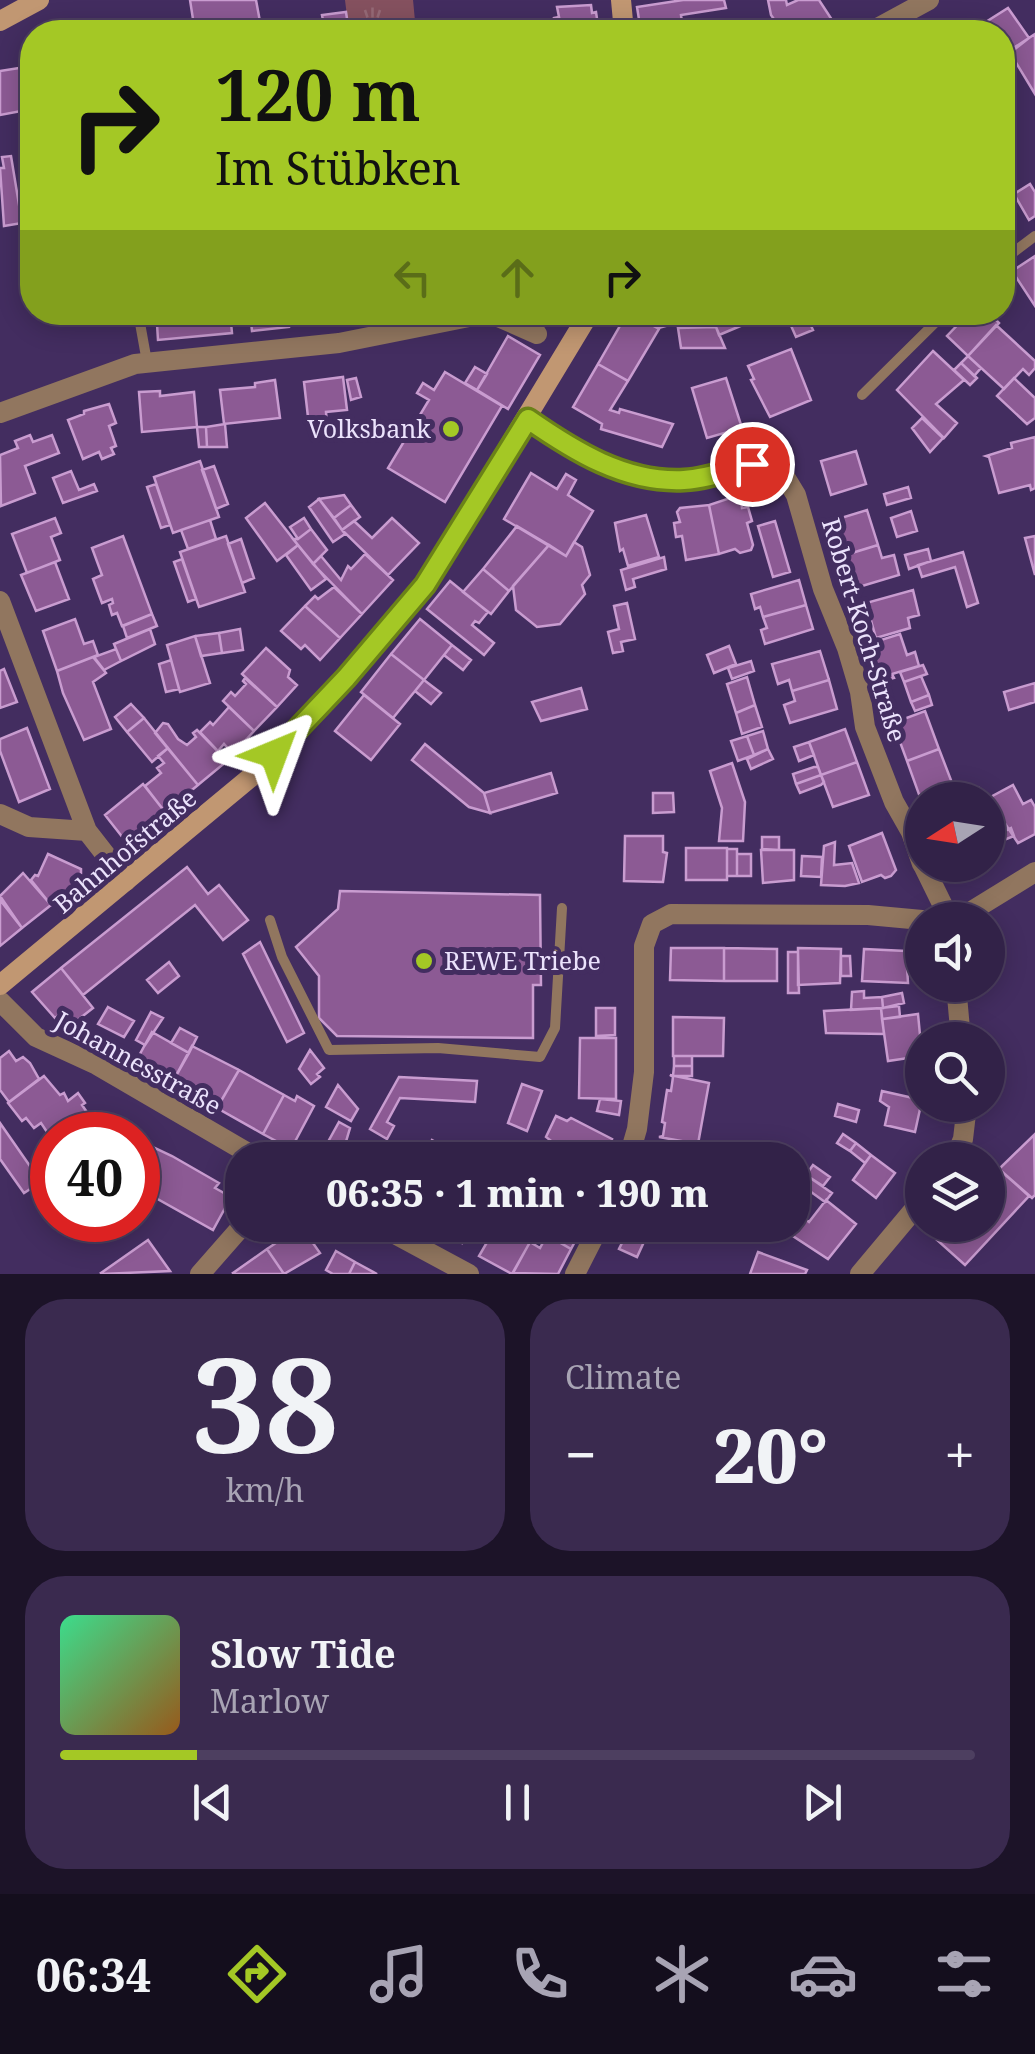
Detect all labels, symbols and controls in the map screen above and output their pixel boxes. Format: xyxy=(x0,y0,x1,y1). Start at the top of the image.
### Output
text: 120 m xyxy=(215,46,421,142)
icon: right xyxy=(50,60,180,190)
text: Im Stübken xyxy=(215,137,461,198)
icon: left xyxy=(385,250,440,305)
icon: ahead xyxy=(490,250,545,305)
icon: right xyxy=(595,250,650,305)
place label: Volksbank xyxy=(307,411,431,445)
marker: Volksbank xyxy=(440,418,462,440)
pin xyxy=(710,422,795,507)
icon: arrive xyxy=(725,437,780,492)
street label: Robert-Koch-Straße xyxy=(815,514,915,746)
position arrow xyxy=(222,702,326,806)
street label: Bahnhofstraße xyxy=(46,780,203,920)
north arrow xyxy=(905,782,1005,882)
map controls xyxy=(905,782,1005,1242)
button: sound xyxy=(905,902,1005,1002)
place label: REWE Triebe xyxy=(444,943,601,977)
marker: REWE Triebe xyxy=(413,950,435,972)
street label: Johannesstraße xyxy=(48,1002,228,1122)
button: search xyxy=(905,1022,1005,1122)
speed limit sign: 40 xyxy=(30,1112,160,1242)
button: layers xyxy=(905,1142,1005,1242)
text: 06:35 · 1 min · 190 m xyxy=(326,1166,709,1218)
text: 38 xyxy=(192,1314,338,1491)
text: Climate xyxy=(565,1355,681,1398)
text: 20° xyxy=(713,1403,828,1505)
text: − xyxy=(565,1416,597,1491)
text: + xyxy=(944,1416,975,1491)
text: km/h xyxy=(226,1468,304,1511)
text: Slow Tide xyxy=(210,1627,396,1679)
text: Marlow xyxy=(210,1679,329,1722)
icon: previous xyxy=(185,1775,240,1830)
icon: pause xyxy=(490,1775,545,1830)
icon: next xyxy=(795,1775,850,1830)
icon: directions xyxy=(222,1939,292,2009)
icon: music xyxy=(364,1939,434,2009)
icon: phone xyxy=(505,1939,575,2009)
icon: climate xyxy=(647,1939,717,2009)
icon: car xyxy=(788,1939,858,2009)
icon: filters xyxy=(929,1939,999,2009)
text: 06:34 xyxy=(36,1944,151,2005)

